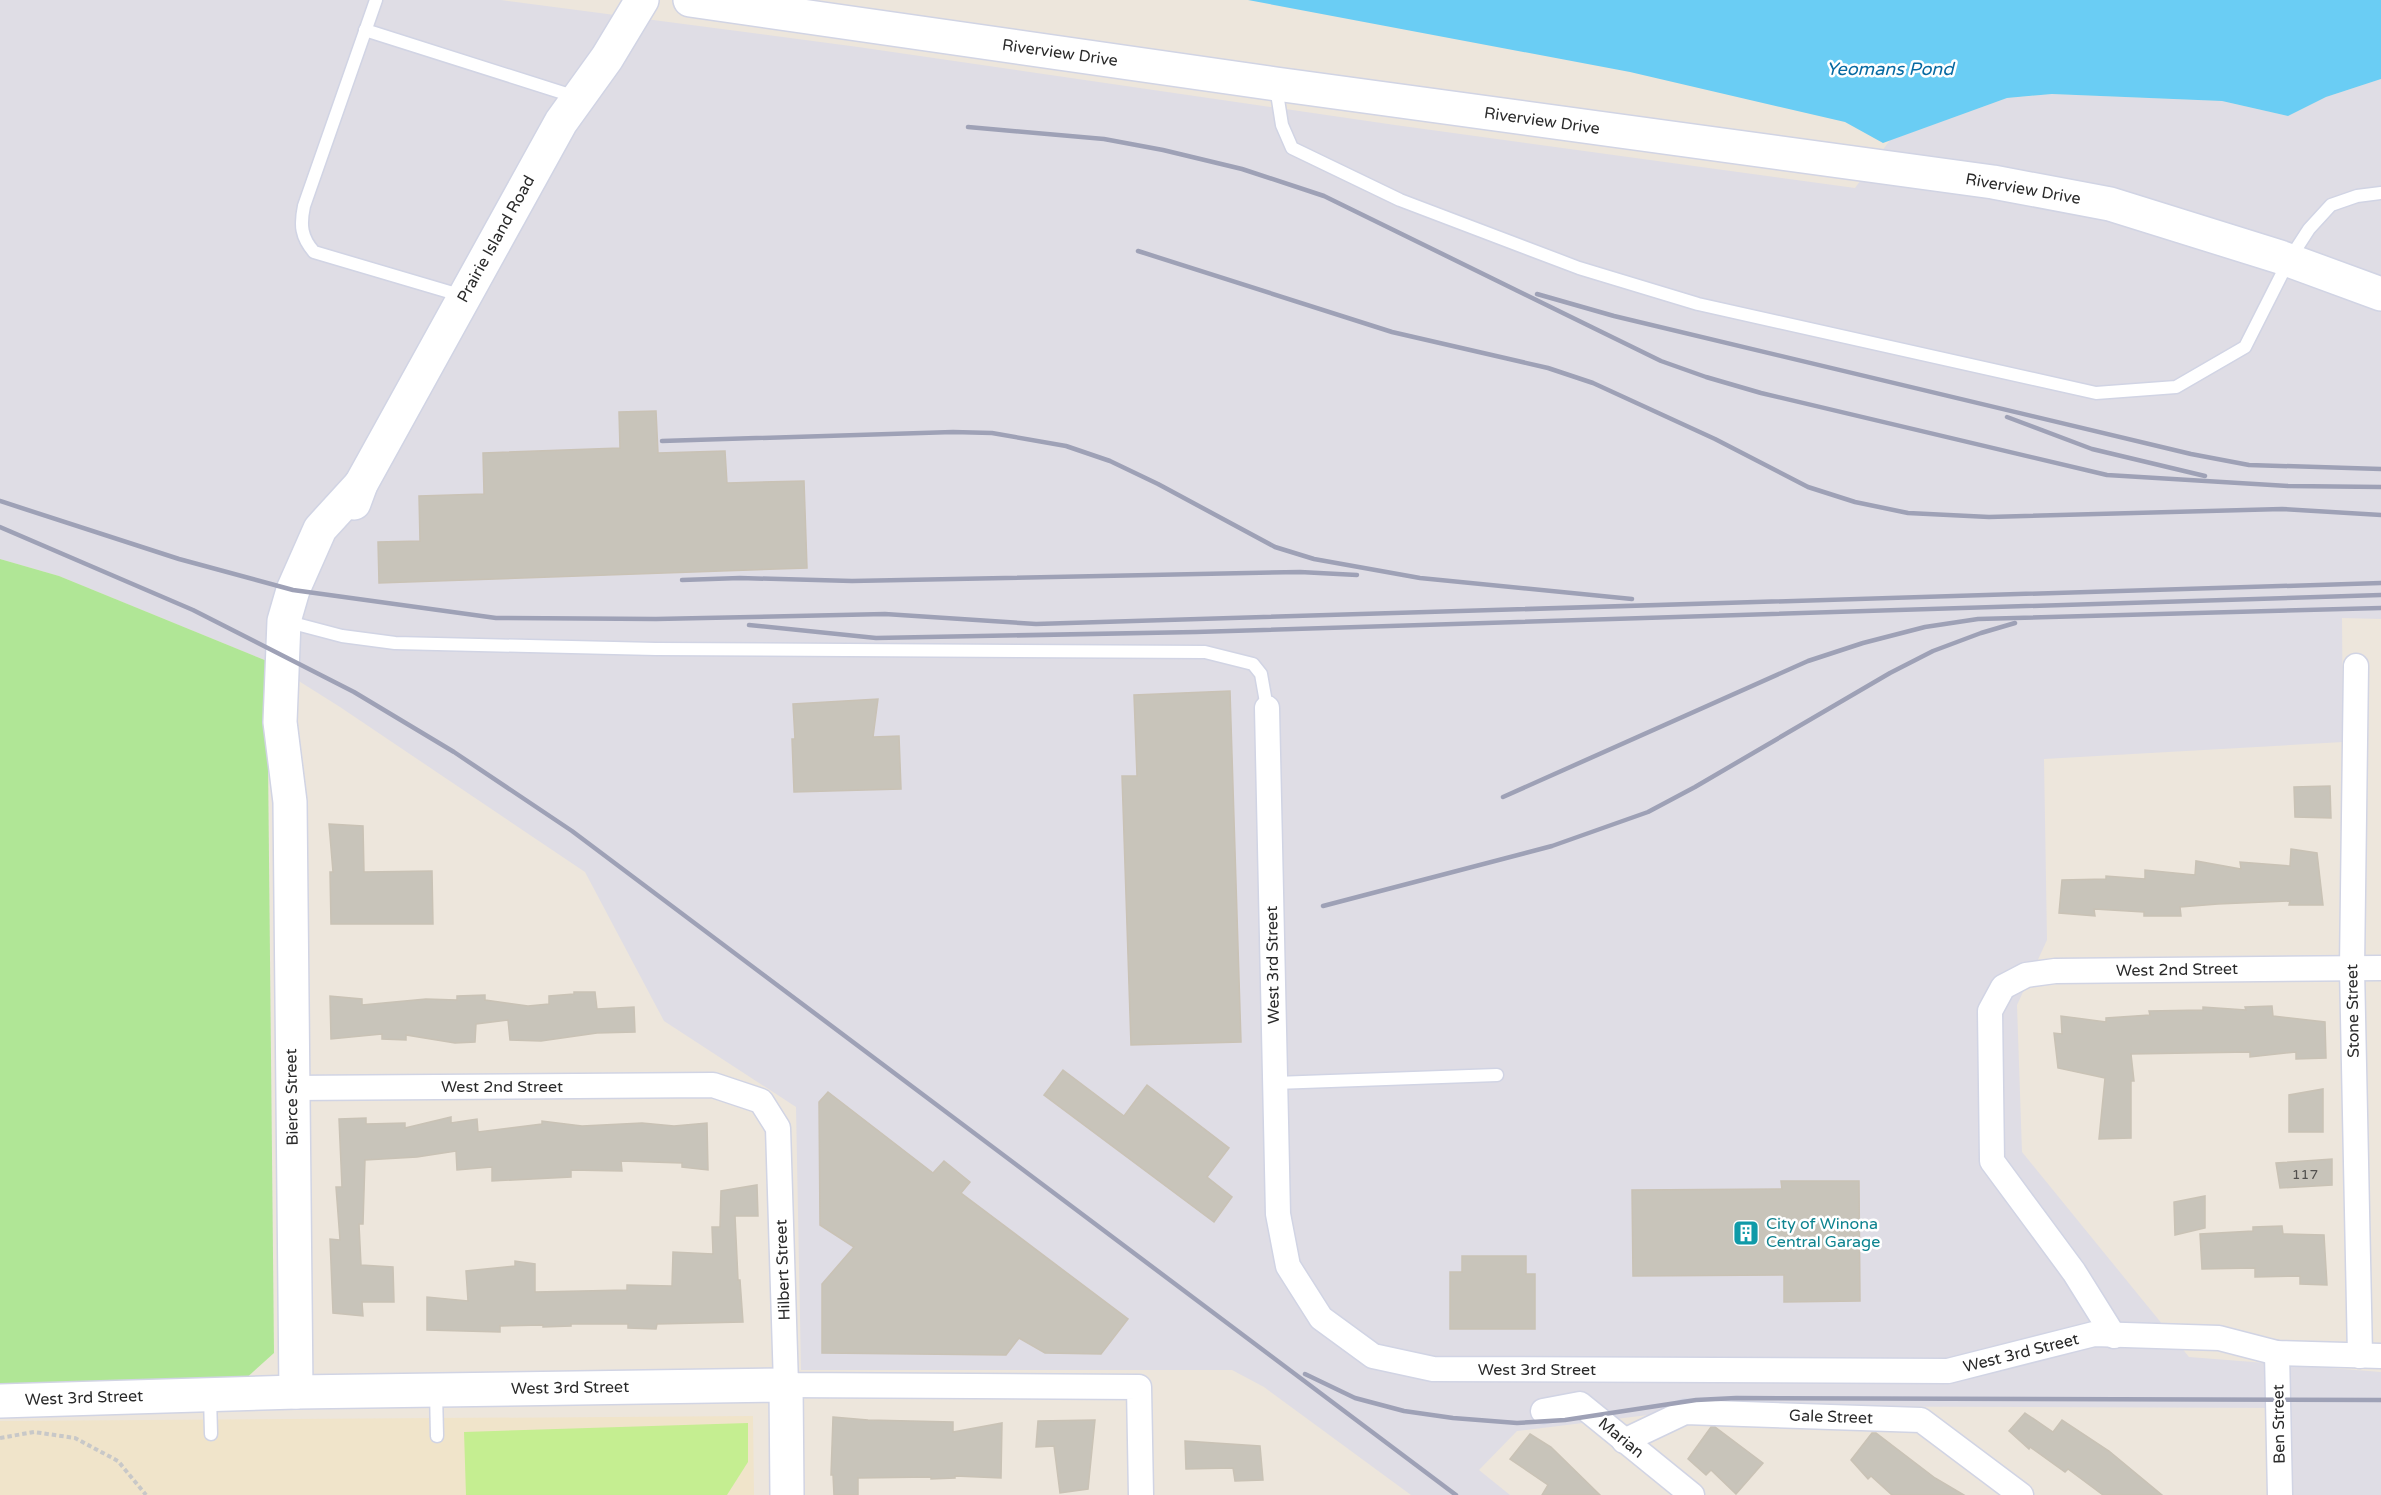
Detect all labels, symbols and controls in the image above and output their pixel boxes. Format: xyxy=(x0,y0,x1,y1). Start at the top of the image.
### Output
street label: Riverview Drive xyxy=(1001,35,1119,71)
water label: Yeomans Pond xyxy=(1826,58,1956,80)
street label: Riverview Drive xyxy=(1483,103,1601,139)
street label: Riverview Drive xyxy=(1964,169,2082,209)
street label: Prairie Island Road xyxy=(453,172,539,306)
street label: West 3rd Street xyxy=(1262,906,1284,1024)
street label: West 2nd Street xyxy=(2116,959,2238,981)
street label: Stone Street xyxy=(2342,964,2364,1058)
street label: Bierce Street xyxy=(281,1048,303,1146)
street label: West 2nd Street xyxy=(441,1077,563,1097)
house number: 117 xyxy=(2292,1166,2318,1183)
place label: City of Winona Central Garage xyxy=(1766,1214,1880,1252)
building icon: City of Winona Central Garage xyxy=(1731,1218,1761,1248)
street label: Hilbert Street xyxy=(771,1219,795,1321)
street label: West 3rd Street xyxy=(1961,1329,2081,1377)
street label: West 3rd Street xyxy=(1478,1360,1596,1380)
street label: West 3rd Street xyxy=(511,1377,629,1399)
street label: Ben Street xyxy=(2268,1384,2290,1464)
street label: West 3rd Street xyxy=(25,1386,143,1410)
street label: Gale Street xyxy=(1789,1406,1873,1428)
street label: Marian xyxy=(1594,1413,1648,1463)

